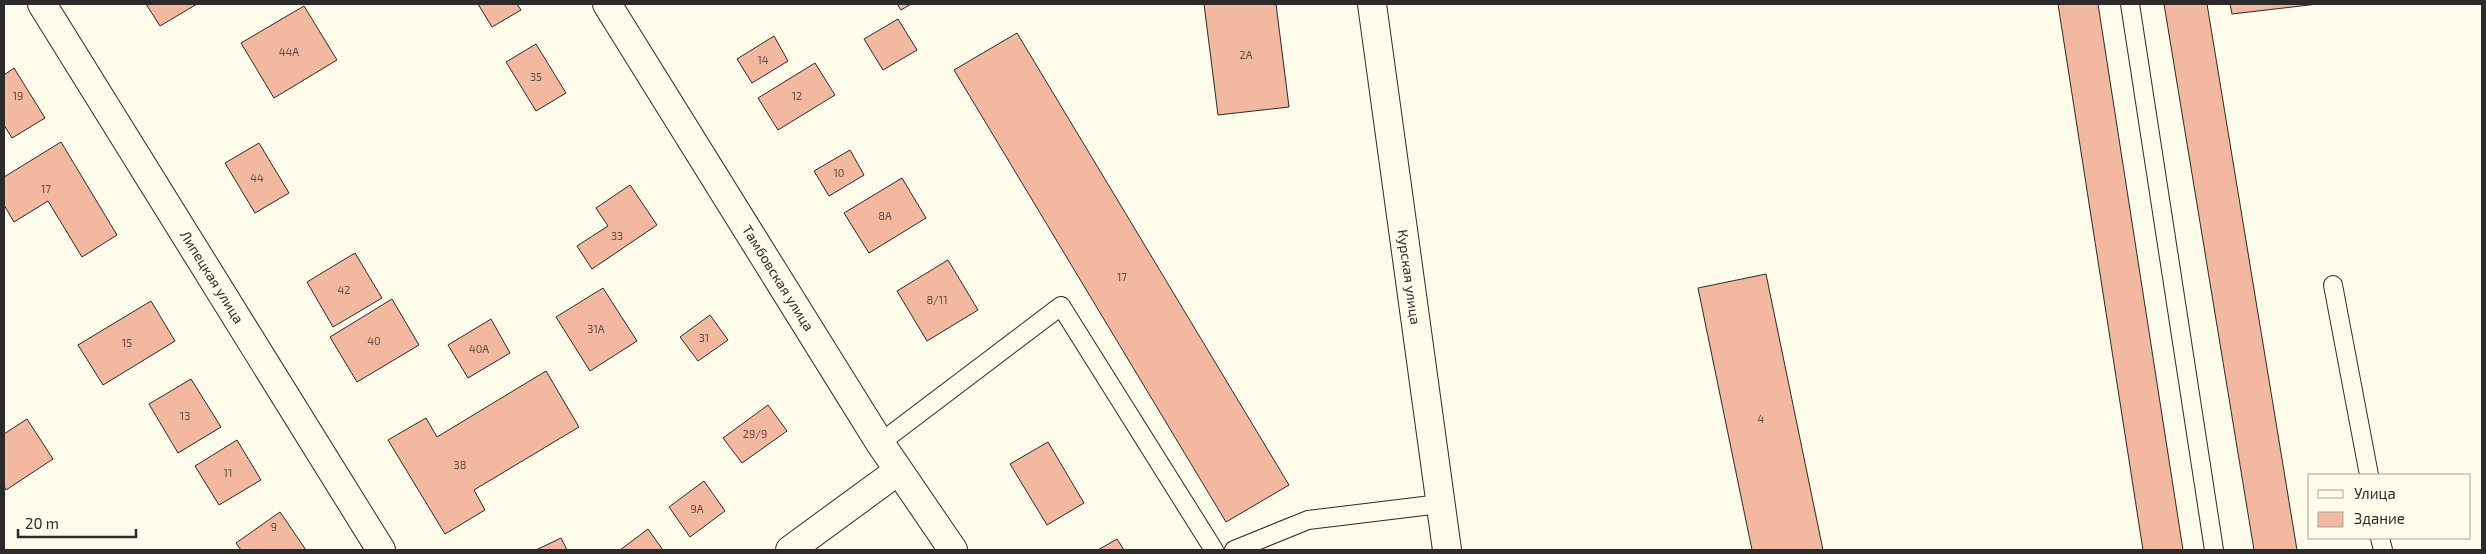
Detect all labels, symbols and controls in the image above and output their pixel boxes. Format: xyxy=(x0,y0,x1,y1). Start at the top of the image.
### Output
house number: 44А xyxy=(279,45,299,58)
house number: 2А xyxy=(1239,48,1253,61)
house number: 14 xyxy=(757,53,769,66)
house number: 35 xyxy=(530,70,542,83)
house number: 19 xyxy=(13,89,23,102)
house number: 12 xyxy=(792,89,802,102)
house number: 10 xyxy=(833,166,845,179)
house number: 44 xyxy=(250,171,264,184)
house number: 17 xyxy=(41,182,51,195)
house number: 8А xyxy=(878,209,892,222)
street label: Тамбовская улица xyxy=(739,221,818,334)
street label: Липецкая улица xyxy=(177,227,248,326)
street label: Курская улица xyxy=(1394,228,1425,326)
house number: 33 xyxy=(611,229,623,242)
house number: 17 xyxy=(1117,270,1127,283)
house number: 42 xyxy=(338,283,350,296)
house number: 8/11 xyxy=(926,293,948,306)
house number: 31А xyxy=(587,322,605,335)
house number: 31 xyxy=(699,331,709,344)
house number: 40 xyxy=(367,334,381,347)
house number: 15 xyxy=(122,336,132,349)
house number: 40А xyxy=(469,342,489,355)
house number: 13 xyxy=(180,409,190,422)
house number: 4 xyxy=(1758,412,1765,425)
house number: 29/9 xyxy=(743,427,767,440)
house number: 38 xyxy=(454,458,466,471)
house number: 11 xyxy=(224,466,232,479)
legend xyxy=(2308,474,2471,539)
text: Улица xyxy=(2354,484,2396,502)
house number: 9А xyxy=(690,502,704,515)
scale bar xyxy=(18,506,135,538)
text: Здание xyxy=(2354,509,2405,527)
text: 20 m xyxy=(25,514,59,532)
house number: 9 xyxy=(271,520,277,533)

